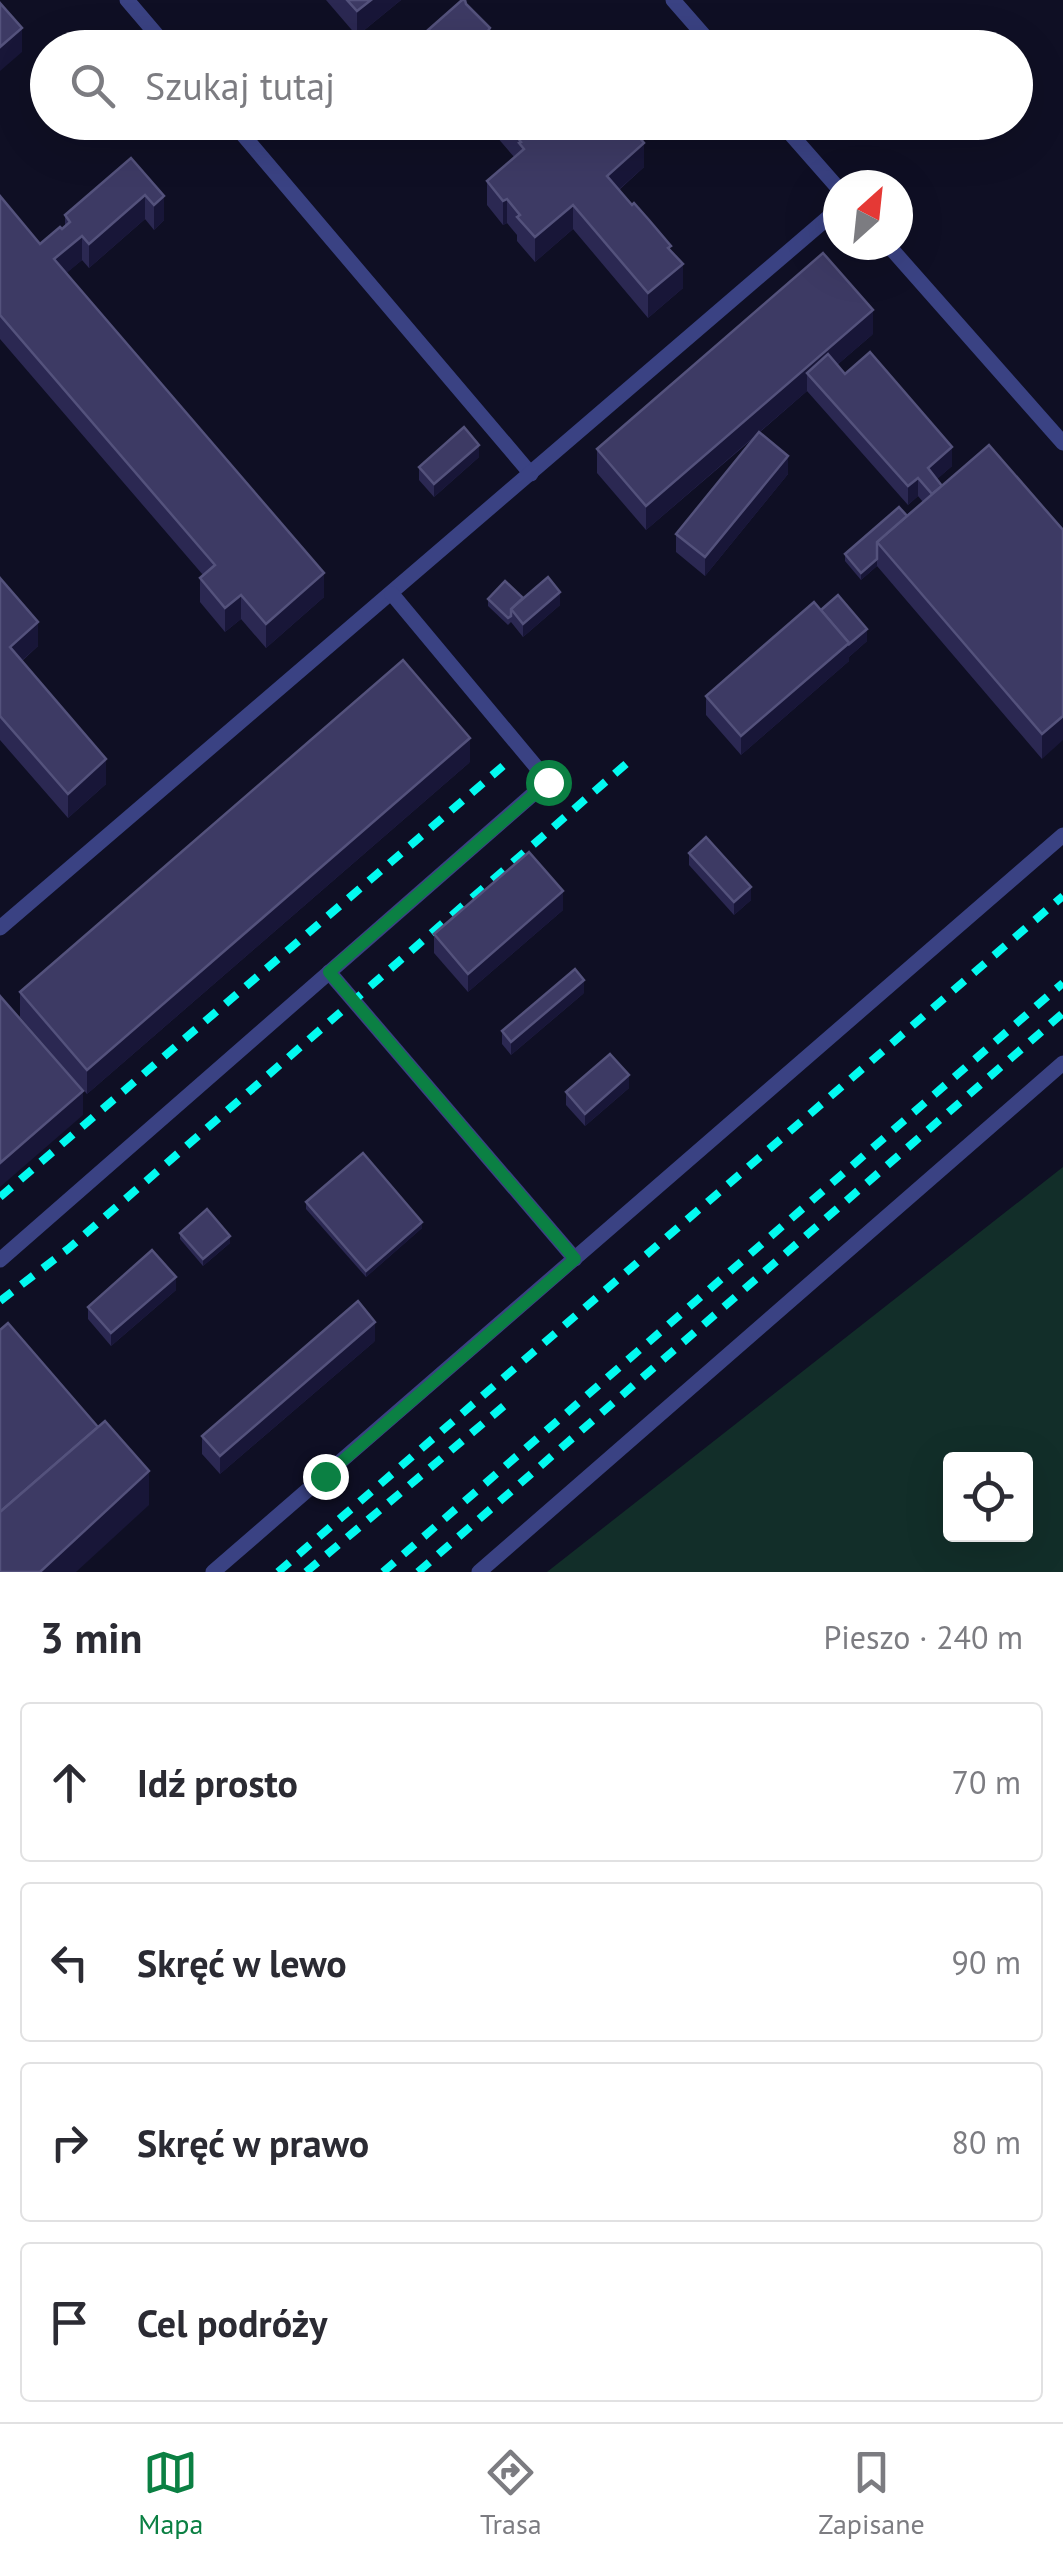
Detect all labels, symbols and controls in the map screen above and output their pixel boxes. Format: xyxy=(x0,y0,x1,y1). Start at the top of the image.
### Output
search box xyxy=(30,30,1033,140)
icon: search xyxy=(65,58,120,113)
text: Szukaj tutaj xyxy=(145,61,335,110)
north arrow xyxy=(823,170,913,260)
route start xyxy=(526,760,572,806)
map controls xyxy=(943,1452,1033,1542)
button: locate xyxy=(943,1452,1033,1542)
route end xyxy=(303,1454,349,1500)
text: 3 min xyxy=(40,1610,142,1665)
text: Pieszo · 240 m xyxy=(823,1616,1023,1658)
icon: ahead xyxy=(42,1755,97,1810)
text: Idź prosto xyxy=(137,1758,298,1807)
text: 70 m xyxy=(952,1761,1021,1803)
icon: left xyxy=(42,1935,97,1990)
text: Skręć w lewo xyxy=(137,1938,347,1987)
text: 90 m xyxy=(952,1941,1021,1983)
icon: right xyxy=(42,2115,97,2170)
text: Skręć w prawo xyxy=(137,2118,369,2167)
text: 80 m xyxy=(952,2121,1021,2163)
icon: arrive xyxy=(42,2295,97,2350)
text: Cel podróży xyxy=(137,2298,327,2347)
tab: Mapa xyxy=(138,2445,203,2542)
tab: Trasa xyxy=(480,2445,542,2542)
tab: Zapisane xyxy=(818,2445,925,2542)

